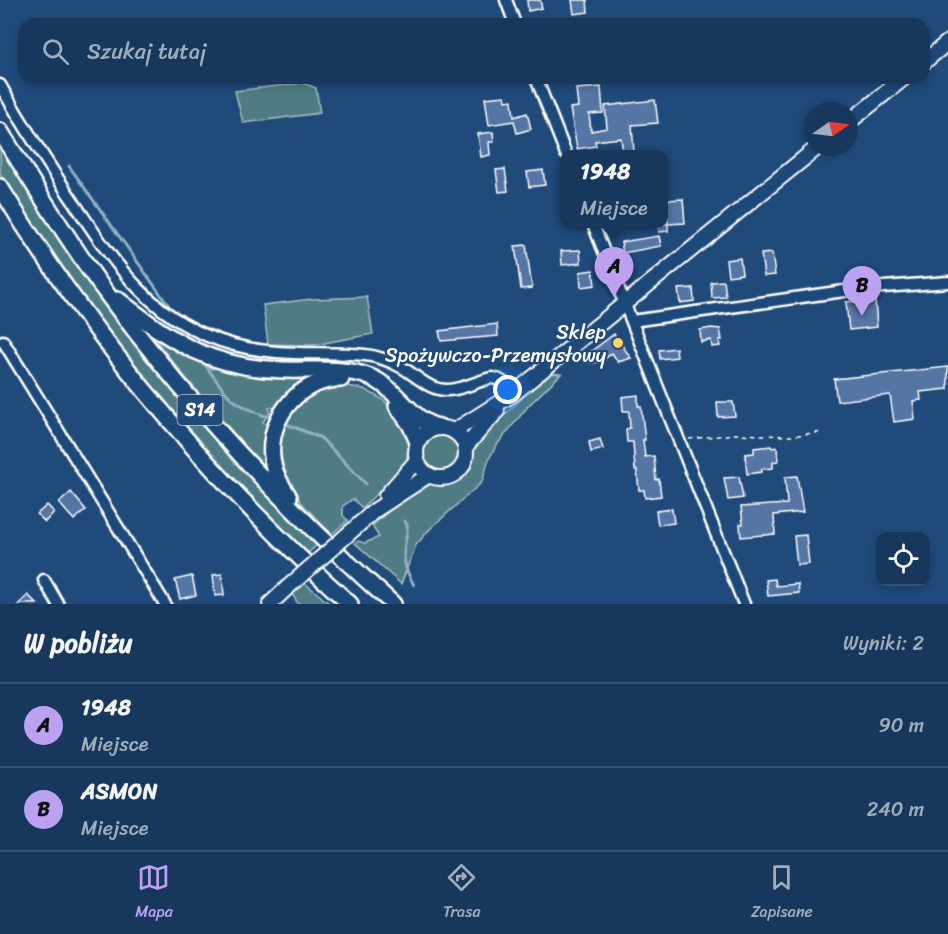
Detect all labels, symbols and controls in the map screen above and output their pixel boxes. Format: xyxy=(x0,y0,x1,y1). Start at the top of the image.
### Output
search box xyxy=(18,18,930,84)
text: Szukaj tutaj xyxy=(87,32,206,71)
icon: search xyxy=(39,35,72,68)
north arrow xyxy=(804,102,858,156)
popup xyxy=(560,150,668,228)
text: 1948 xyxy=(580,152,630,191)
text: Miejsce xyxy=(580,191,648,226)
pin: A xyxy=(594,248,634,297)
pin: B xyxy=(842,266,882,316)
place label: Sklep Spożywczo-Przemysłowy xyxy=(385,315,607,373)
marker: Sklep Spożywczo-Przemysłowy xyxy=(611,336,625,350)
your location xyxy=(493,375,522,404)
road number: S14 xyxy=(178,395,222,425)
map controls xyxy=(876,532,930,586)
button: locate xyxy=(876,532,930,586)
text: W pobliżu xyxy=(24,620,133,666)
text: Wyniki: 2 xyxy=(843,626,924,661)
text: 1948 xyxy=(81,688,131,727)
text: A xyxy=(37,708,50,743)
text: 90 m xyxy=(879,708,924,743)
text: Miejsce xyxy=(81,727,148,762)
text: ASMON xyxy=(81,772,158,811)
text: B xyxy=(37,792,50,827)
text: 240 m xyxy=(867,792,924,827)
text: Miejsce xyxy=(81,811,148,846)
tab: Mapa xyxy=(135,861,173,926)
tab: Trasa xyxy=(443,861,481,926)
tab: Zapisane xyxy=(751,861,813,926)

